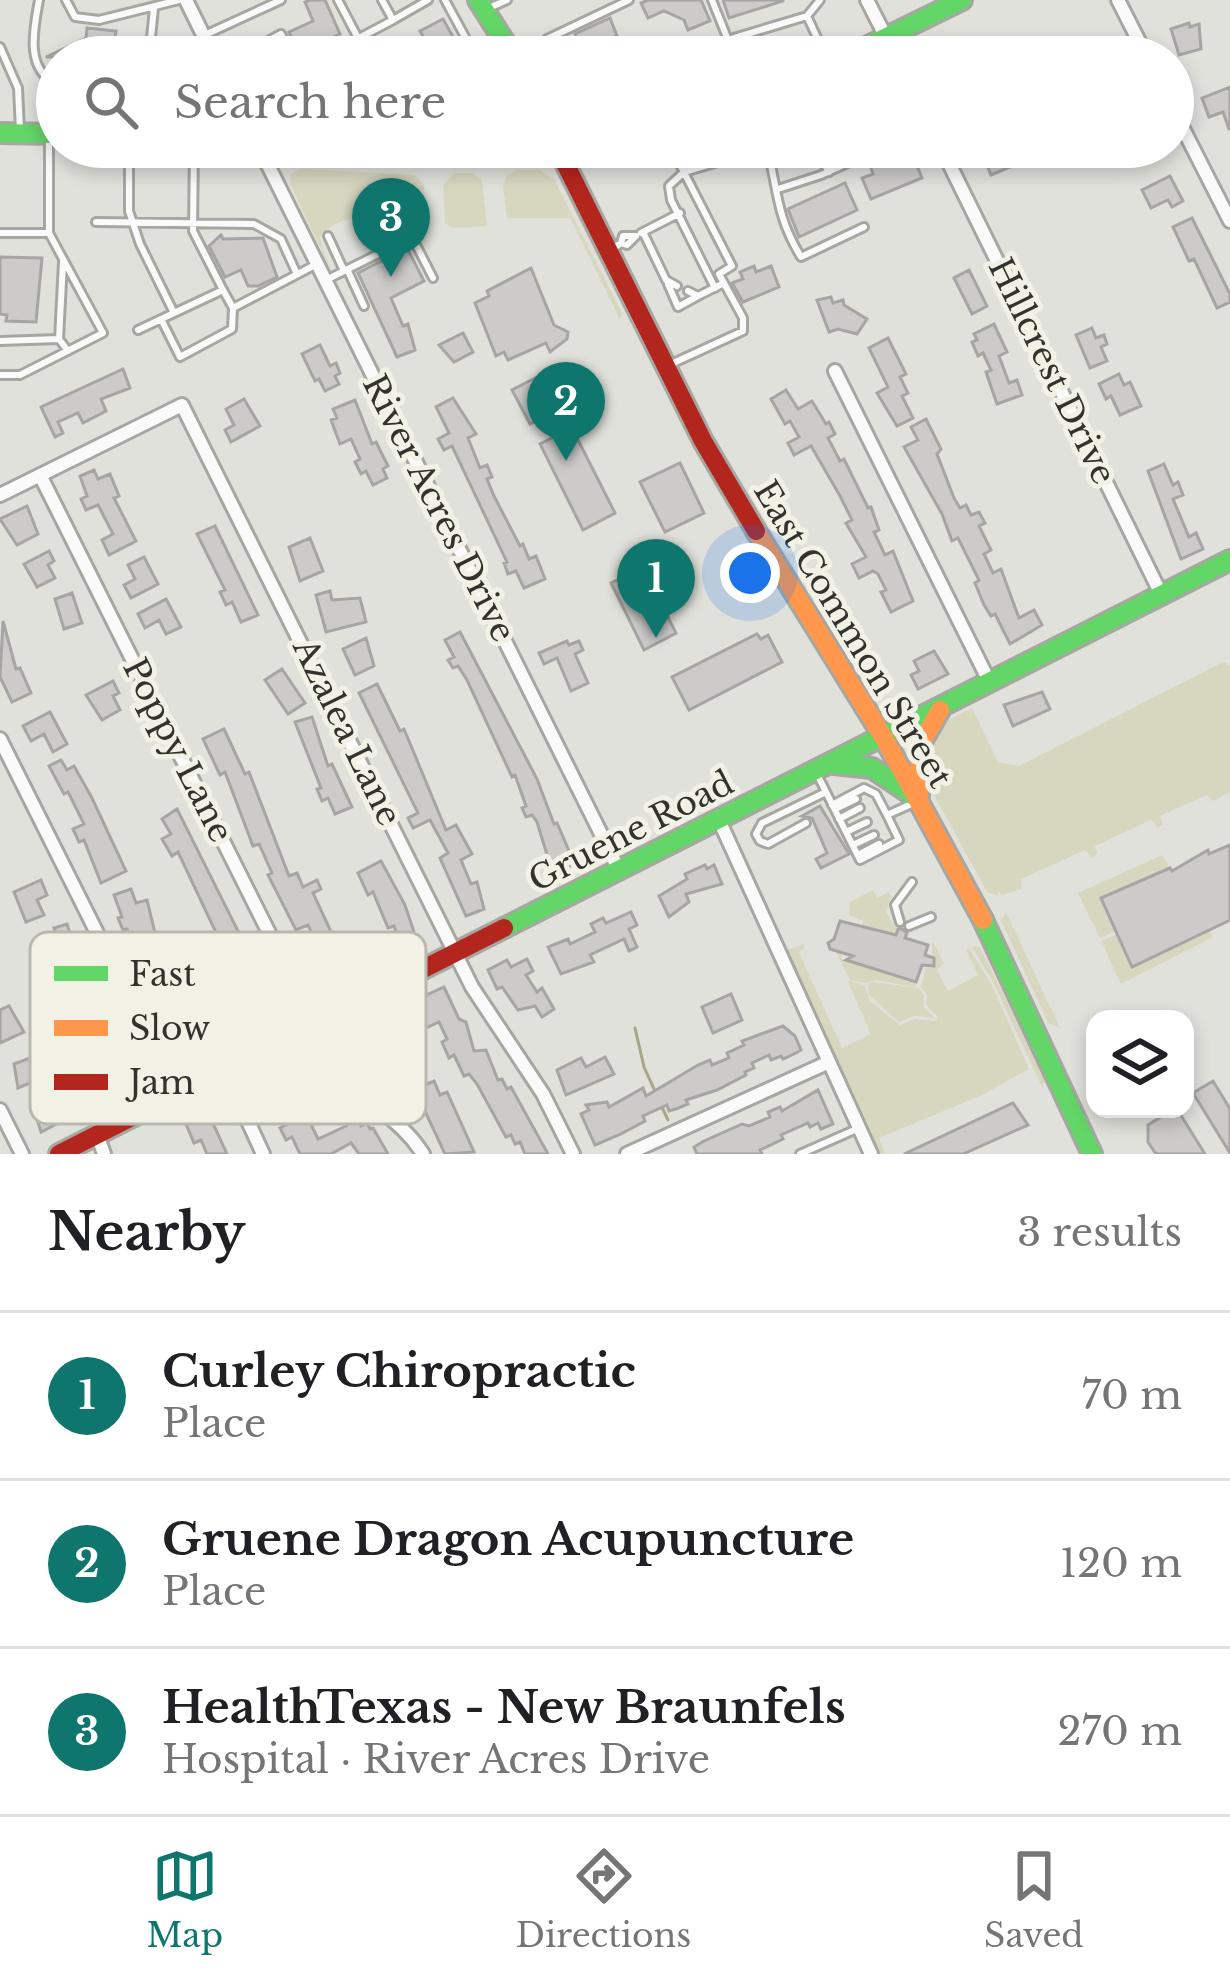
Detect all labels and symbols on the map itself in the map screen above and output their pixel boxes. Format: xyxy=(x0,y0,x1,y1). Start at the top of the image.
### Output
pin: 3 xyxy=(352,178,430,277)
street label: Hillcrest Drive xyxy=(980,251,1124,491)
pin: 2 xyxy=(527,362,605,461)
street label: River Acres Drive xyxy=(354,368,524,648)
street label: East Common Street xyxy=(745,473,961,795)
pin: 1 xyxy=(617,539,695,638)
your location xyxy=(720,543,780,603)
street label: Azalea Lane xyxy=(284,631,410,832)
street label: Poppy Lane xyxy=(114,651,242,849)
street label: Gruene Road xyxy=(522,762,740,900)
legend xyxy=(30,932,426,1124)
text: Fast xyxy=(129,954,196,995)
text: Slow xyxy=(129,1008,210,1049)
text: Jam xyxy=(125,1062,195,1103)

